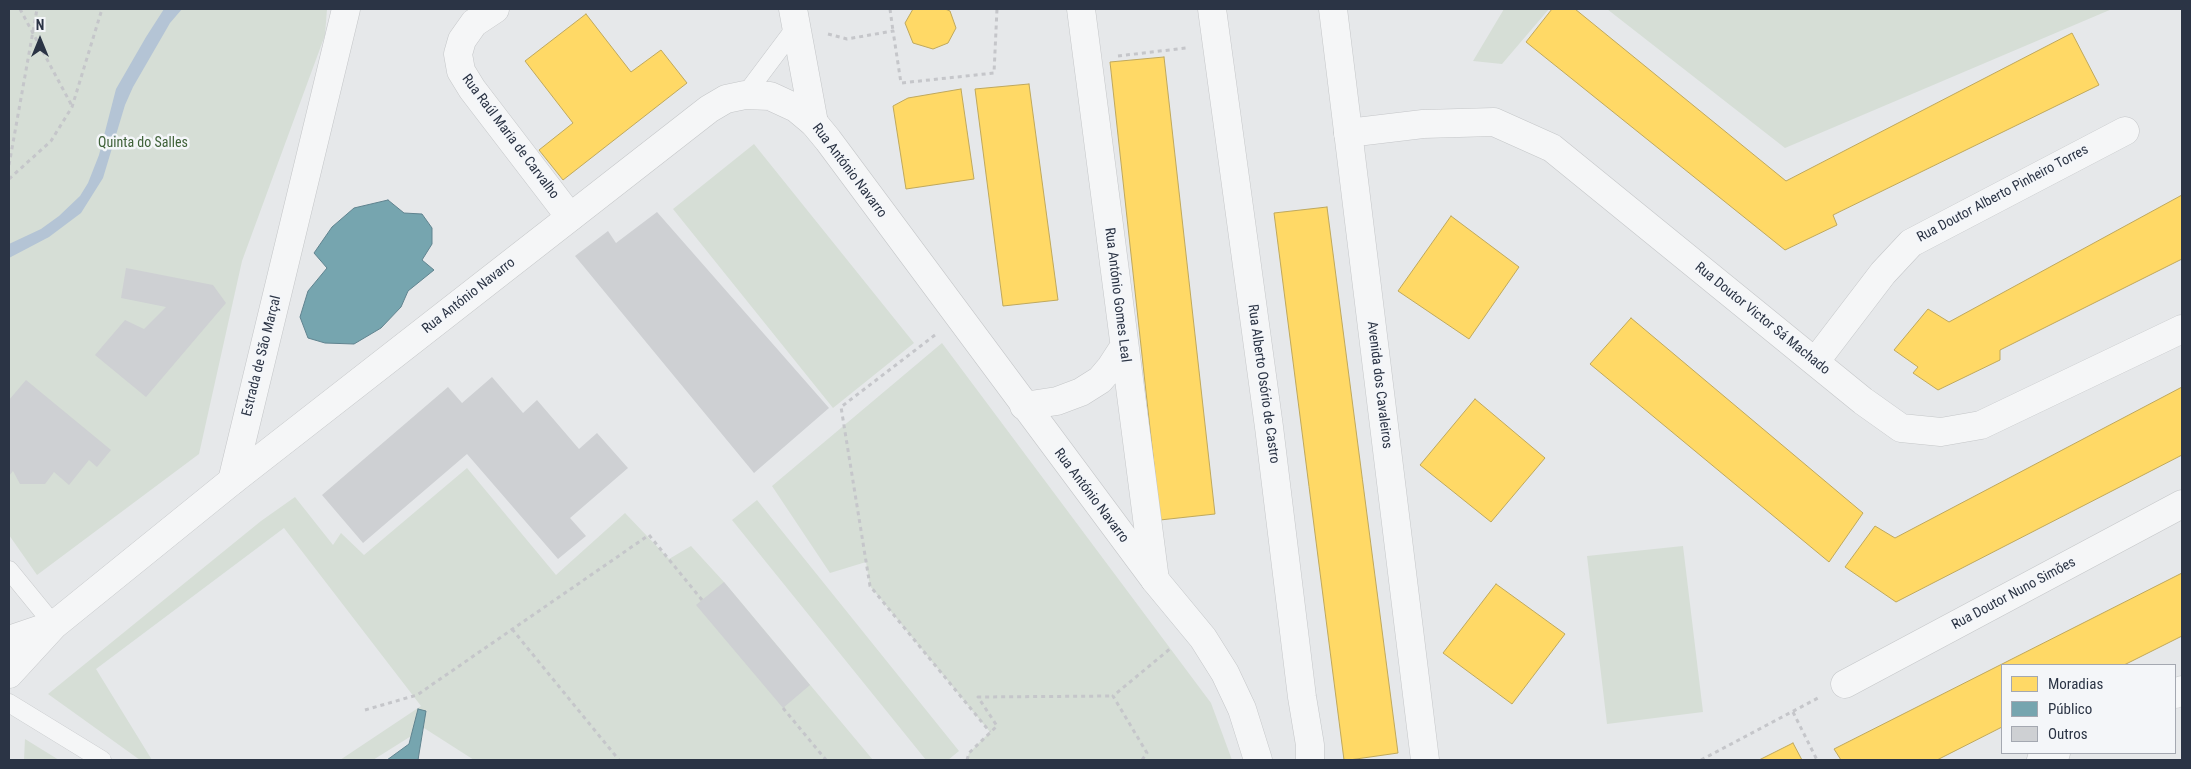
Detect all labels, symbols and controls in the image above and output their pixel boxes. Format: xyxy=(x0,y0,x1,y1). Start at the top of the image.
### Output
north arrow xyxy=(15,15,65,65)
text: N xyxy=(36,17,44,33)
street label: Rua Raúl Maria de Carvalho xyxy=(458,71,562,203)
street label: Rua António Navarro xyxy=(808,121,890,221)
park label: Quinta do Salles xyxy=(98,135,188,151)
street label: Rua Doutor Alberto Pinheiro Torres xyxy=(1914,142,2092,246)
street label: Rua António Gomes Leal xyxy=(1100,227,1134,363)
street label: Rua António Navarro xyxy=(419,254,519,338)
street label: Rua Doutor Victor Sá Machado xyxy=(1691,259,1833,379)
street label: Estrada de São Marçal xyxy=(239,294,285,418)
street label: Rua Alberto Osório de Castro xyxy=(1244,303,1282,465)
street label: Avenida dos Cavaleiros xyxy=(1363,320,1395,450)
street label: Rua António Navarro xyxy=(1050,446,1132,546)
street label: Rua Doutor Nuno Simões xyxy=(1949,554,2079,634)
legend xyxy=(2001,664,2176,754)
text: Moradias xyxy=(2048,675,2103,693)
text: Público xyxy=(2048,700,2092,718)
text: Outros xyxy=(2048,725,2088,743)

